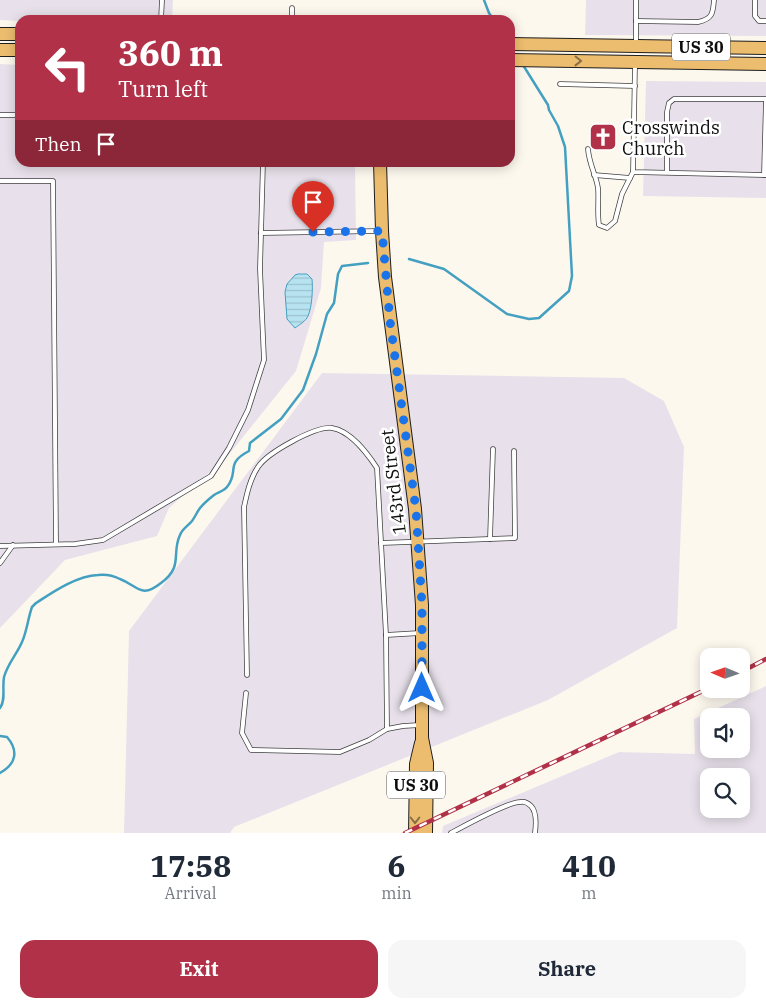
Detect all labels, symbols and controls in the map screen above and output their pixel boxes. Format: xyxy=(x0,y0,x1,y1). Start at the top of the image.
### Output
text: 360 m xyxy=(118,30,223,76)
road number: US 30 xyxy=(672,34,730,61)
icon: left xyxy=(35,35,100,100)
one-way arrow xyxy=(574,56,582,67)
text: Turn left xyxy=(118,74,208,103)
place label: Crosswinds Church xyxy=(622,116,720,160)
church icon: Crosswinds Church xyxy=(588,122,618,152)
icon: arrive xyxy=(92,130,120,158)
text: Then xyxy=(35,132,82,156)
pin xyxy=(292,181,334,232)
icon: arrive xyxy=(299,188,327,216)
street label: 143rd Street xyxy=(375,428,411,536)
north arrow xyxy=(700,648,750,698)
map controls xyxy=(700,648,750,818)
position arrow xyxy=(395,661,447,713)
button: sound xyxy=(700,708,750,758)
button: search xyxy=(700,768,750,818)
road number: US 30 xyxy=(387,772,445,798)
one-way arrow xyxy=(410,816,420,824)
text: 17:58 xyxy=(150,846,231,885)
text: 6 xyxy=(388,846,406,885)
text: 410 xyxy=(562,846,616,885)
text: Arrival xyxy=(165,883,217,903)
text: min xyxy=(381,883,412,903)
text: m xyxy=(581,883,597,903)
button: Exit xyxy=(20,940,378,998)
button: Share xyxy=(388,940,746,998)

